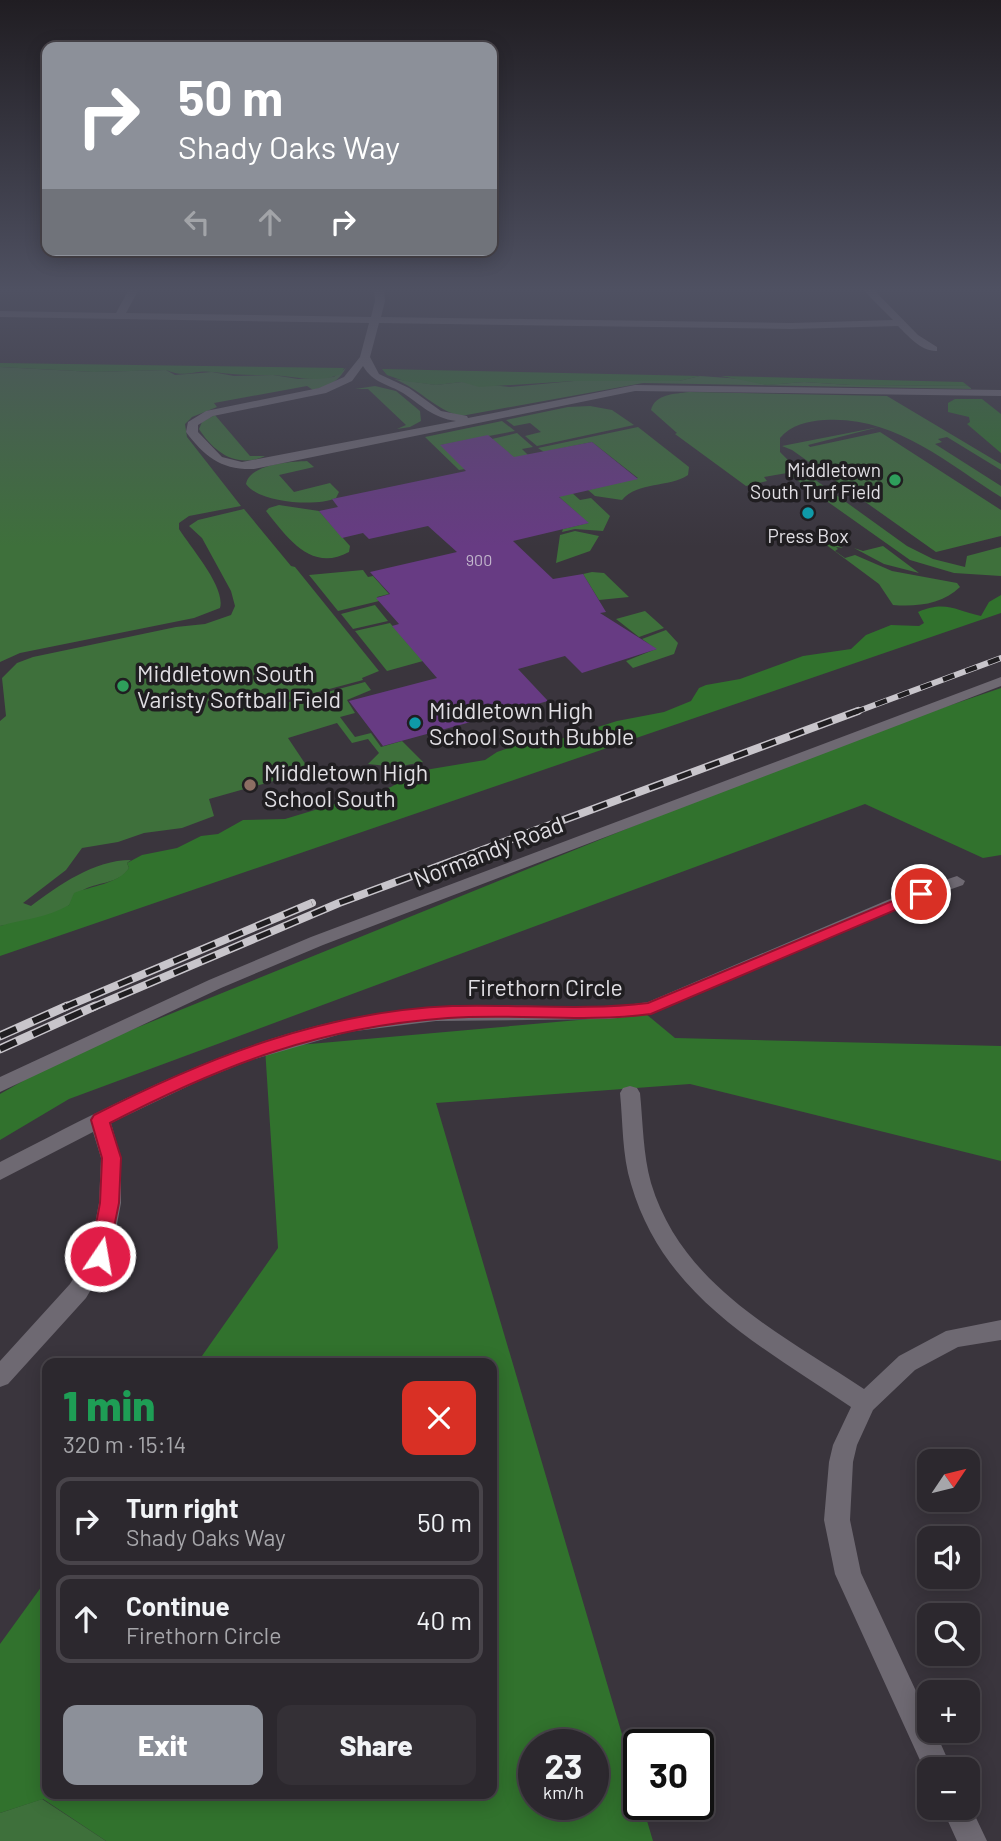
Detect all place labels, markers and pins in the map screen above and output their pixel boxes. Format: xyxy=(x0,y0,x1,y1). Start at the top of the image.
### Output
place label: Middletown South Turf Field xyxy=(750,458,881,503)
marker: Middletown South Turf Field xyxy=(887,472,903,488)
marker: Press Box xyxy=(800,505,816,521)
place label: Press Box xyxy=(768,524,848,547)
place label: Middletown South Varisty Softball Field xyxy=(137,659,341,713)
marker: Middletown South Varisty Softball Field xyxy=(115,678,131,694)
place label: Middletown High School South Bubble xyxy=(429,696,634,750)
marker: Middletown High School South Bubble xyxy=(407,715,423,731)
place label: Middletown High School South xyxy=(264,758,428,812)
marker: Middletown High School South xyxy=(242,777,258,793)
pin xyxy=(891,864,951,924)

